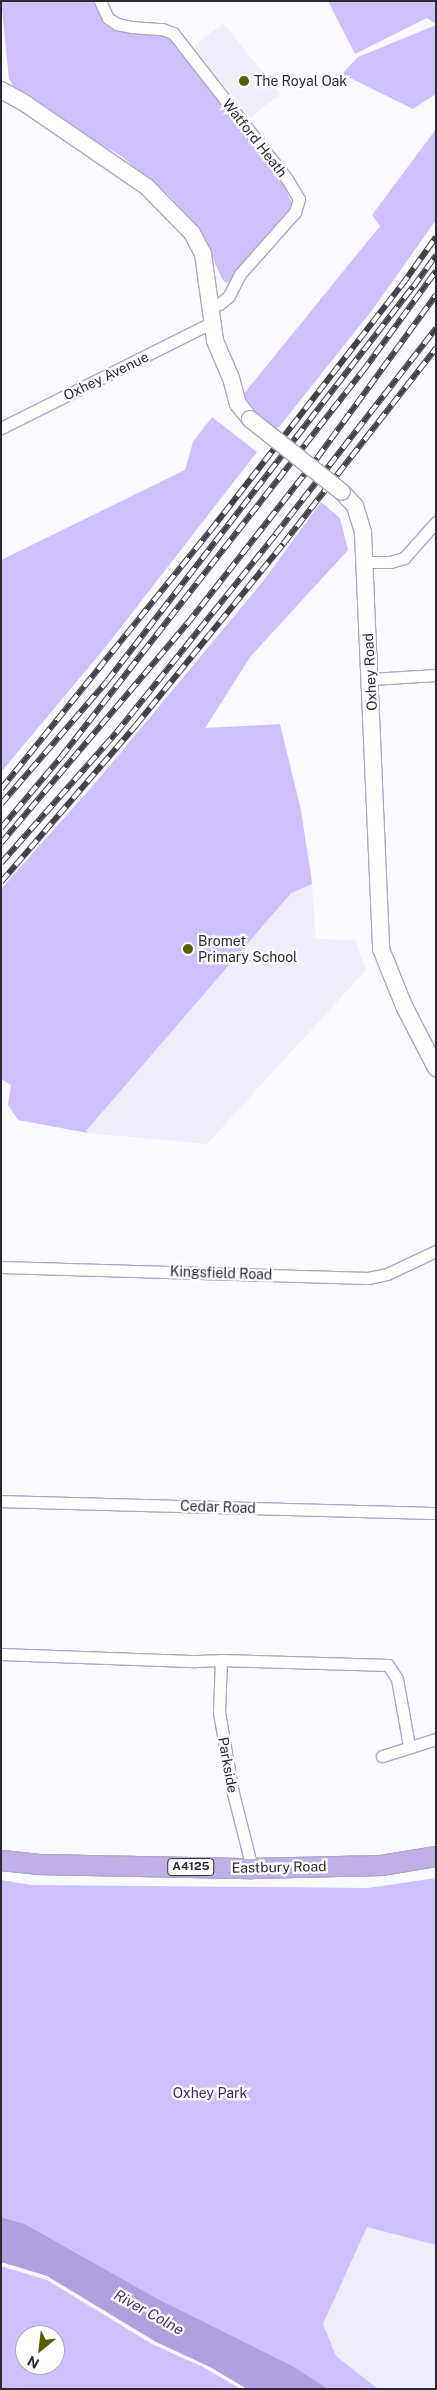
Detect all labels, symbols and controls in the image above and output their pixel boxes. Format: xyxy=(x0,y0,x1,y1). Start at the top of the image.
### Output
place label: The Royal Oak xyxy=(254,73,347,89)
marker: The Royal Oak xyxy=(238,75,250,87)
street label: Watford Heath xyxy=(219,95,291,181)
street label: Oxhey Avenue xyxy=(61,348,151,404)
street label: Oxhey Road xyxy=(360,633,380,711)
place label: Bromet Primary School xyxy=(198,933,297,966)
marker: Bromet Primary School xyxy=(182,943,194,955)
street label: Kingsfield Road xyxy=(170,1263,272,1283)
street label: Cedar Road xyxy=(180,1497,256,1517)
street label: Parkside xyxy=(215,1736,241,1794)
road number: A4125 xyxy=(167,1858,215,1876)
street label: Eastbury Road xyxy=(231,1858,327,1876)
park label: Oxhey Park xyxy=(173,2085,247,2101)
water label: River Colne xyxy=(111,2285,187,2339)
north arrow xyxy=(15,2325,65,2375)
text: N xyxy=(25,2353,42,2372)

